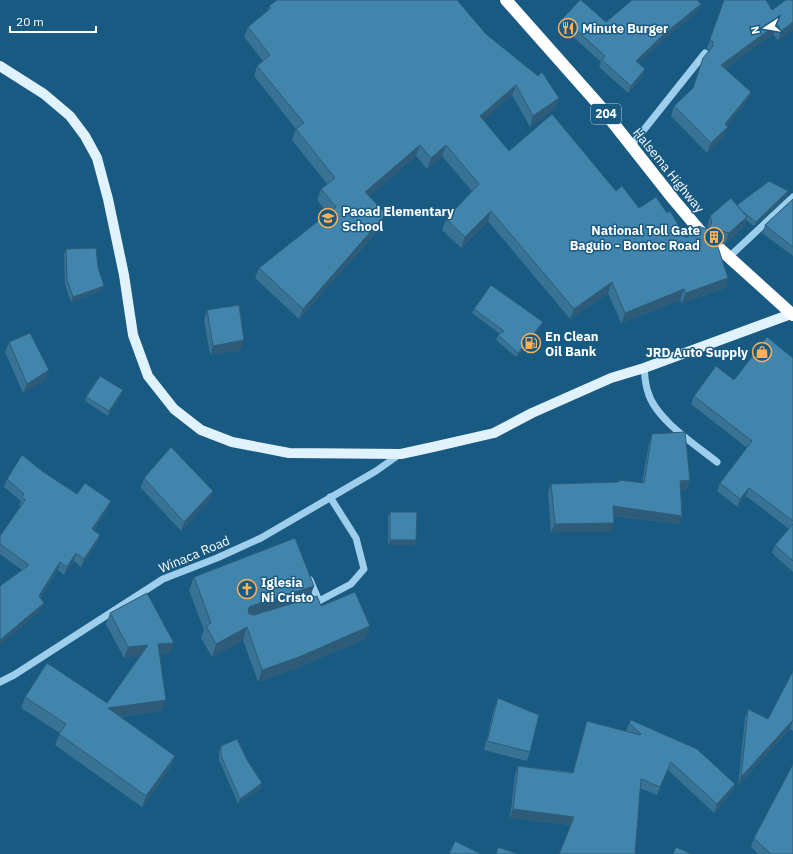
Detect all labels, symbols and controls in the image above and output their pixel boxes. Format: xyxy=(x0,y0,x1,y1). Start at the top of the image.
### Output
scale bar xyxy=(10,8,96,34)
north arrow xyxy=(745,8,785,48)
text: 20 m xyxy=(16,14,44,29)
restaurant icon: Minute Burger xyxy=(557,17,579,39)
place label: Minute Burger xyxy=(582,20,668,37)
text: N xyxy=(748,25,763,35)
road number: 204 xyxy=(591,104,621,124)
street label: Halsema Highway xyxy=(629,124,708,217)
place label: Paoad Elementary School xyxy=(342,203,454,235)
school or university icon: Paoad Elementary School xyxy=(317,207,339,229)
place label: National Toll Gate Baguio - Bontoc Road xyxy=(570,222,700,254)
building icon: National Toll Gate Baguio - Bontoc Road xyxy=(703,226,725,248)
place label: En Clean Oil Bank xyxy=(545,328,599,360)
fuel station icon: En Clean Oil Bank xyxy=(520,332,542,354)
shop icon: JRD Auto Supply xyxy=(751,341,773,363)
place label: JRD Auto Supply xyxy=(645,344,748,361)
street label: Winaca Road xyxy=(156,532,232,577)
place label: Iglesia Ni Cristo xyxy=(261,574,313,606)
church icon: Iglesia Ni Cristo xyxy=(236,578,258,600)

